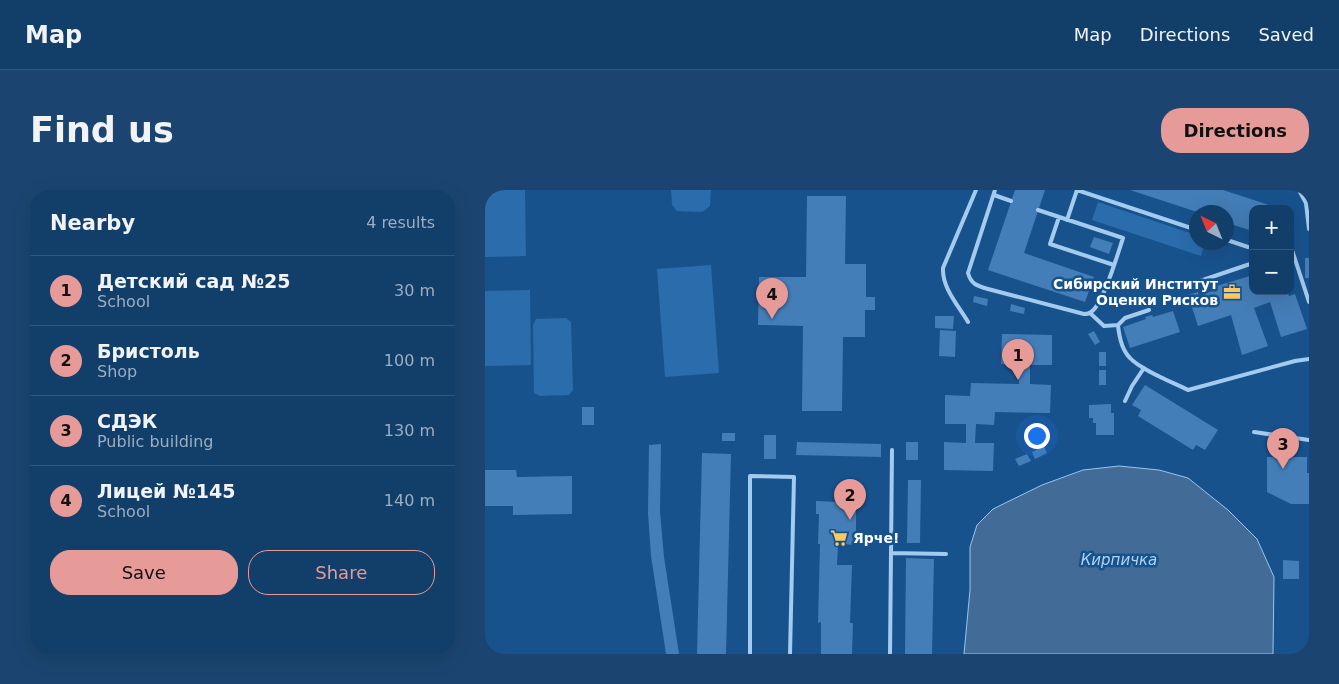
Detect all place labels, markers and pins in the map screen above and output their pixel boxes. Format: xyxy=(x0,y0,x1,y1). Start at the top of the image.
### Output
place label: Сибирский Институт Оценки Рисков xyxy=(1053,276,1219,308)
pin: 4 xyxy=(756,278,788,319)
office icon: Сибирский Институт Оценки Рисков xyxy=(1222,282,1242,302)
pin: 1 xyxy=(1002,339,1034,380)
pin: 3 xyxy=(1267,428,1299,469)
pin: 2 xyxy=(834,479,866,520)
supermarket icon: Ярче! xyxy=(829,528,849,548)
place label: Ярче! xyxy=(853,530,899,546)

